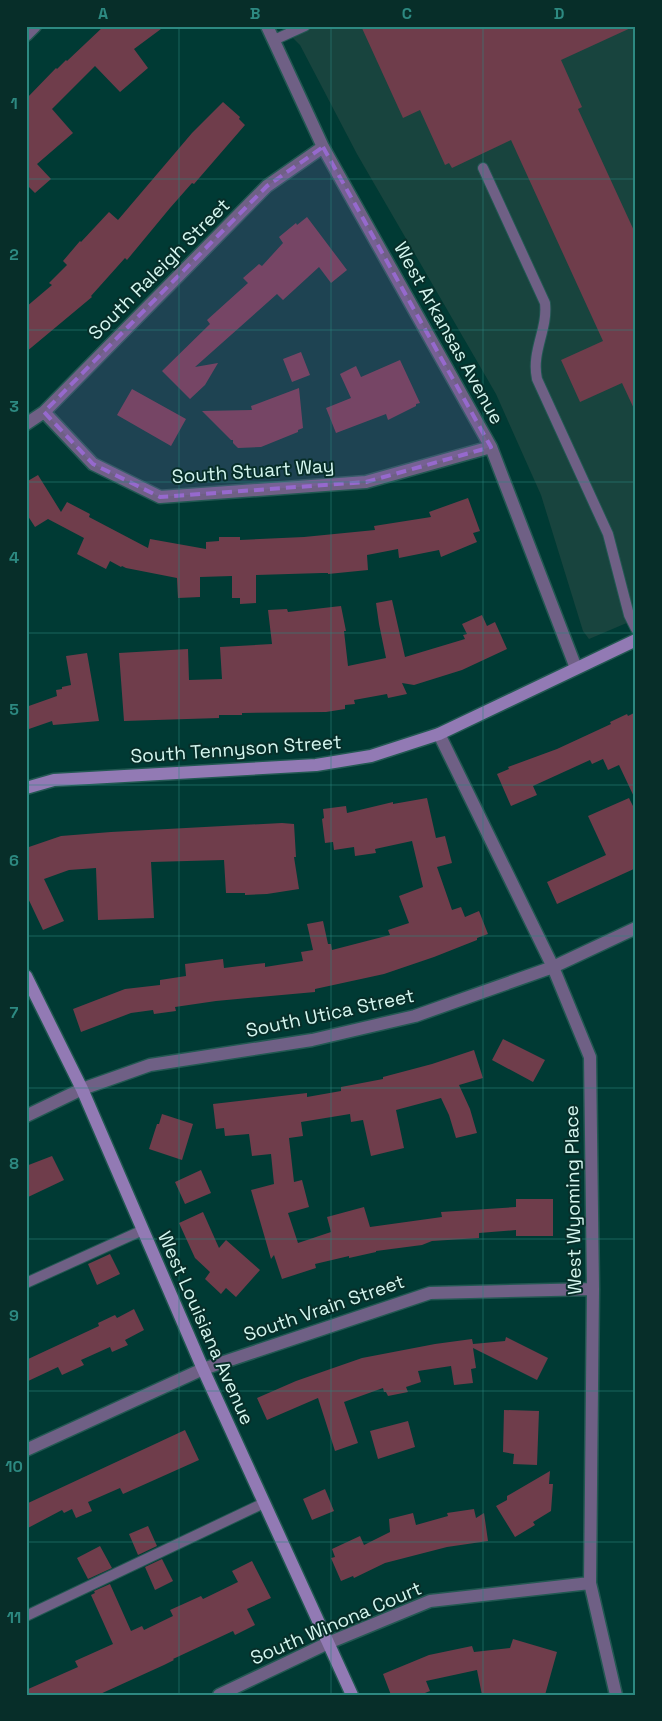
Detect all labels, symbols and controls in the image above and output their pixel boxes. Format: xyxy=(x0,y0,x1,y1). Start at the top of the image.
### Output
text: A xyxy=(98,3,108,24)
text: B xyxy=(250,3,260,24)
text: C xyxy=(402,3,412,24)
text: D xyxy=(554,3,564,24)
text: 1 xyxy=(10,93,18,114)
street label: South Raleigh Street xyxy=(83,193,235,345)
street label: West Arkansas Avenue xyxy=(388,237,510,429)
text: 2 xyxy=(9,244,19,265)
text: 3 xyxy=(9,396,19,417)
street label: South Stuart Way xyxy=(171,453,335,489)
text: 4 xyxy=(9,547,19,568)
text: 5 xyxy=(9,699,19,720)
street label: South Tennyson Street xyxy=(130,729,342,769)
text: 6 xyxy=(9,850,19,871)
street label: South Utica Street xyxy=(243,983,417,1043)
text: 7 xyxy=(10,1002,19,1023)
street label: West Wyoming Place xyxy=(559,1105,587,1295)
text: 8 xyxy=(9,1153,19,1174)
street label: West Louisiana Avenue xyxy=(152,1227,260,1429)
street label: South Vrain Street xyxy=(240,1269,408,1347)
text: 9 xyxy=(9,1305,19,1326)
text: 10 xyxy=(5,1456,23,1477)
street label: South Winona Court xyxy=(247,1576,425,1670)
text: 11 xyxy=(7,1607,21,1628)

